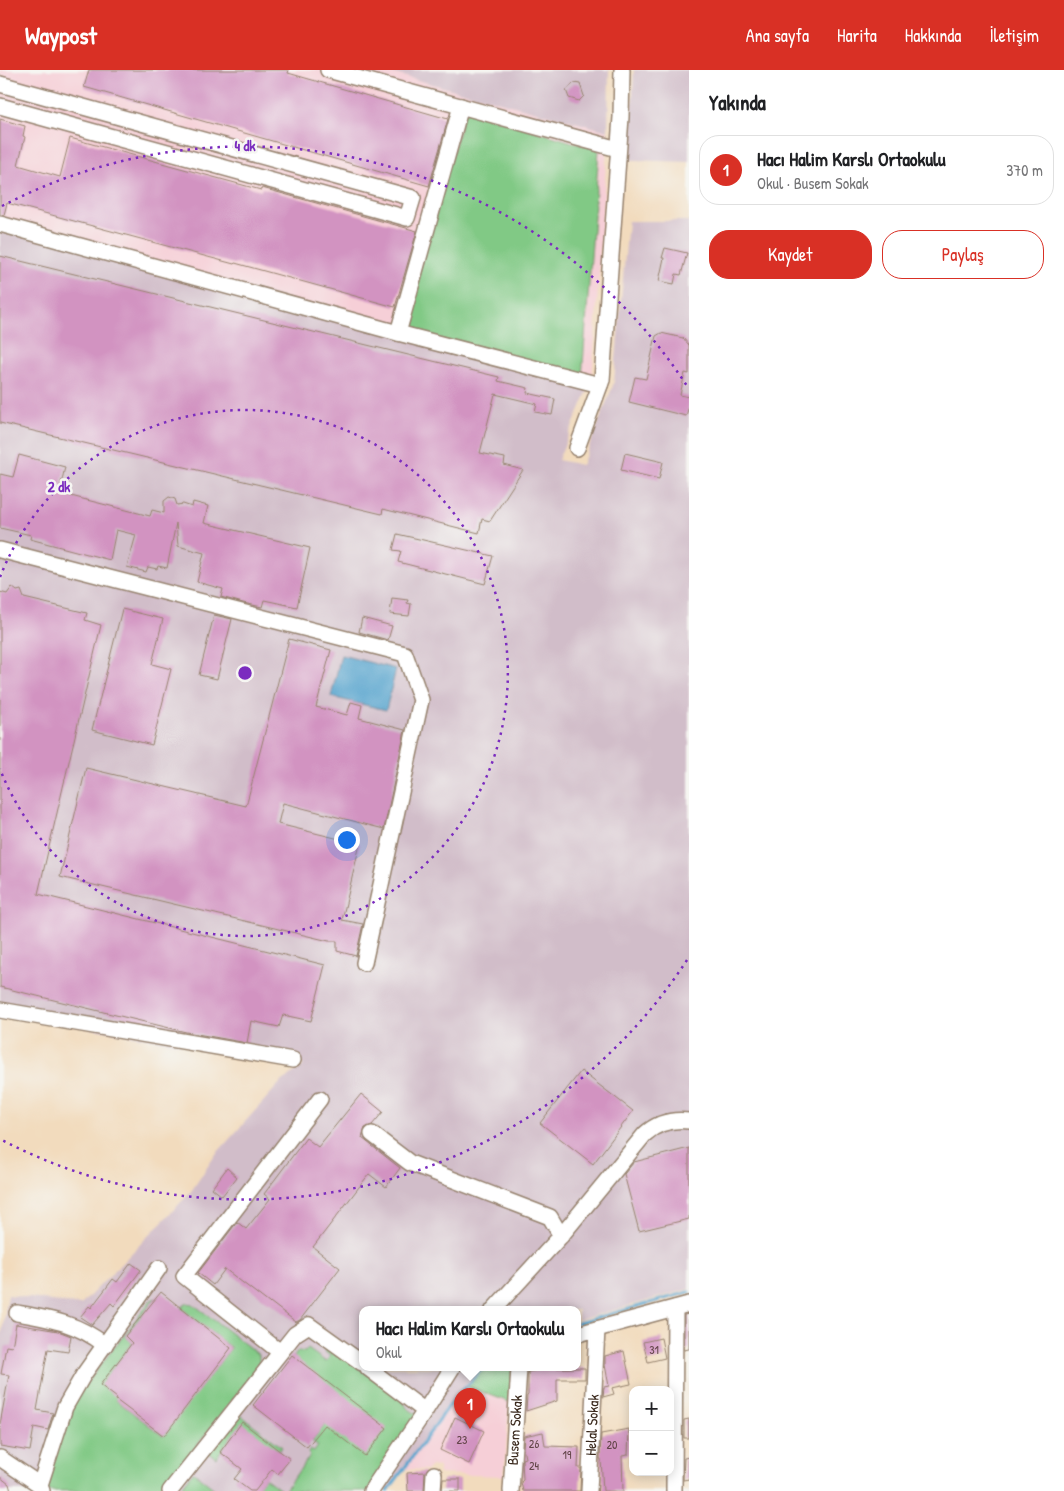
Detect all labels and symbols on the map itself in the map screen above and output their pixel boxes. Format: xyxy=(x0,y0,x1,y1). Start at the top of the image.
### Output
text: 4 dk xyxy=(234,135,256,156)
text: 2 dk xyxy=(48,476,71,497)
centre of rings xyxy=(236,664,254,682)
your location xyxy=(334,827,360,853)
house number: 31 xyxy=(649,1341,659,1358)
pin: 1 xyxy=(454,1388,486,1429)
street label: Busem Sokak xyxy=(502,1394,527,1466)
street label: Helal Sokak xyxy=(580,1394,604,1456)
house number: 23 xyxy=(457,1431,468,1448)
house number: 26 xyxy=(529,1435,539,1452)
house number: 20 xyxy=(607,1436,618,1453)
house number: 19 xyxy=(563,1446,572,1463)
house number: 24 xyxy=(529,1457,540,1474)

